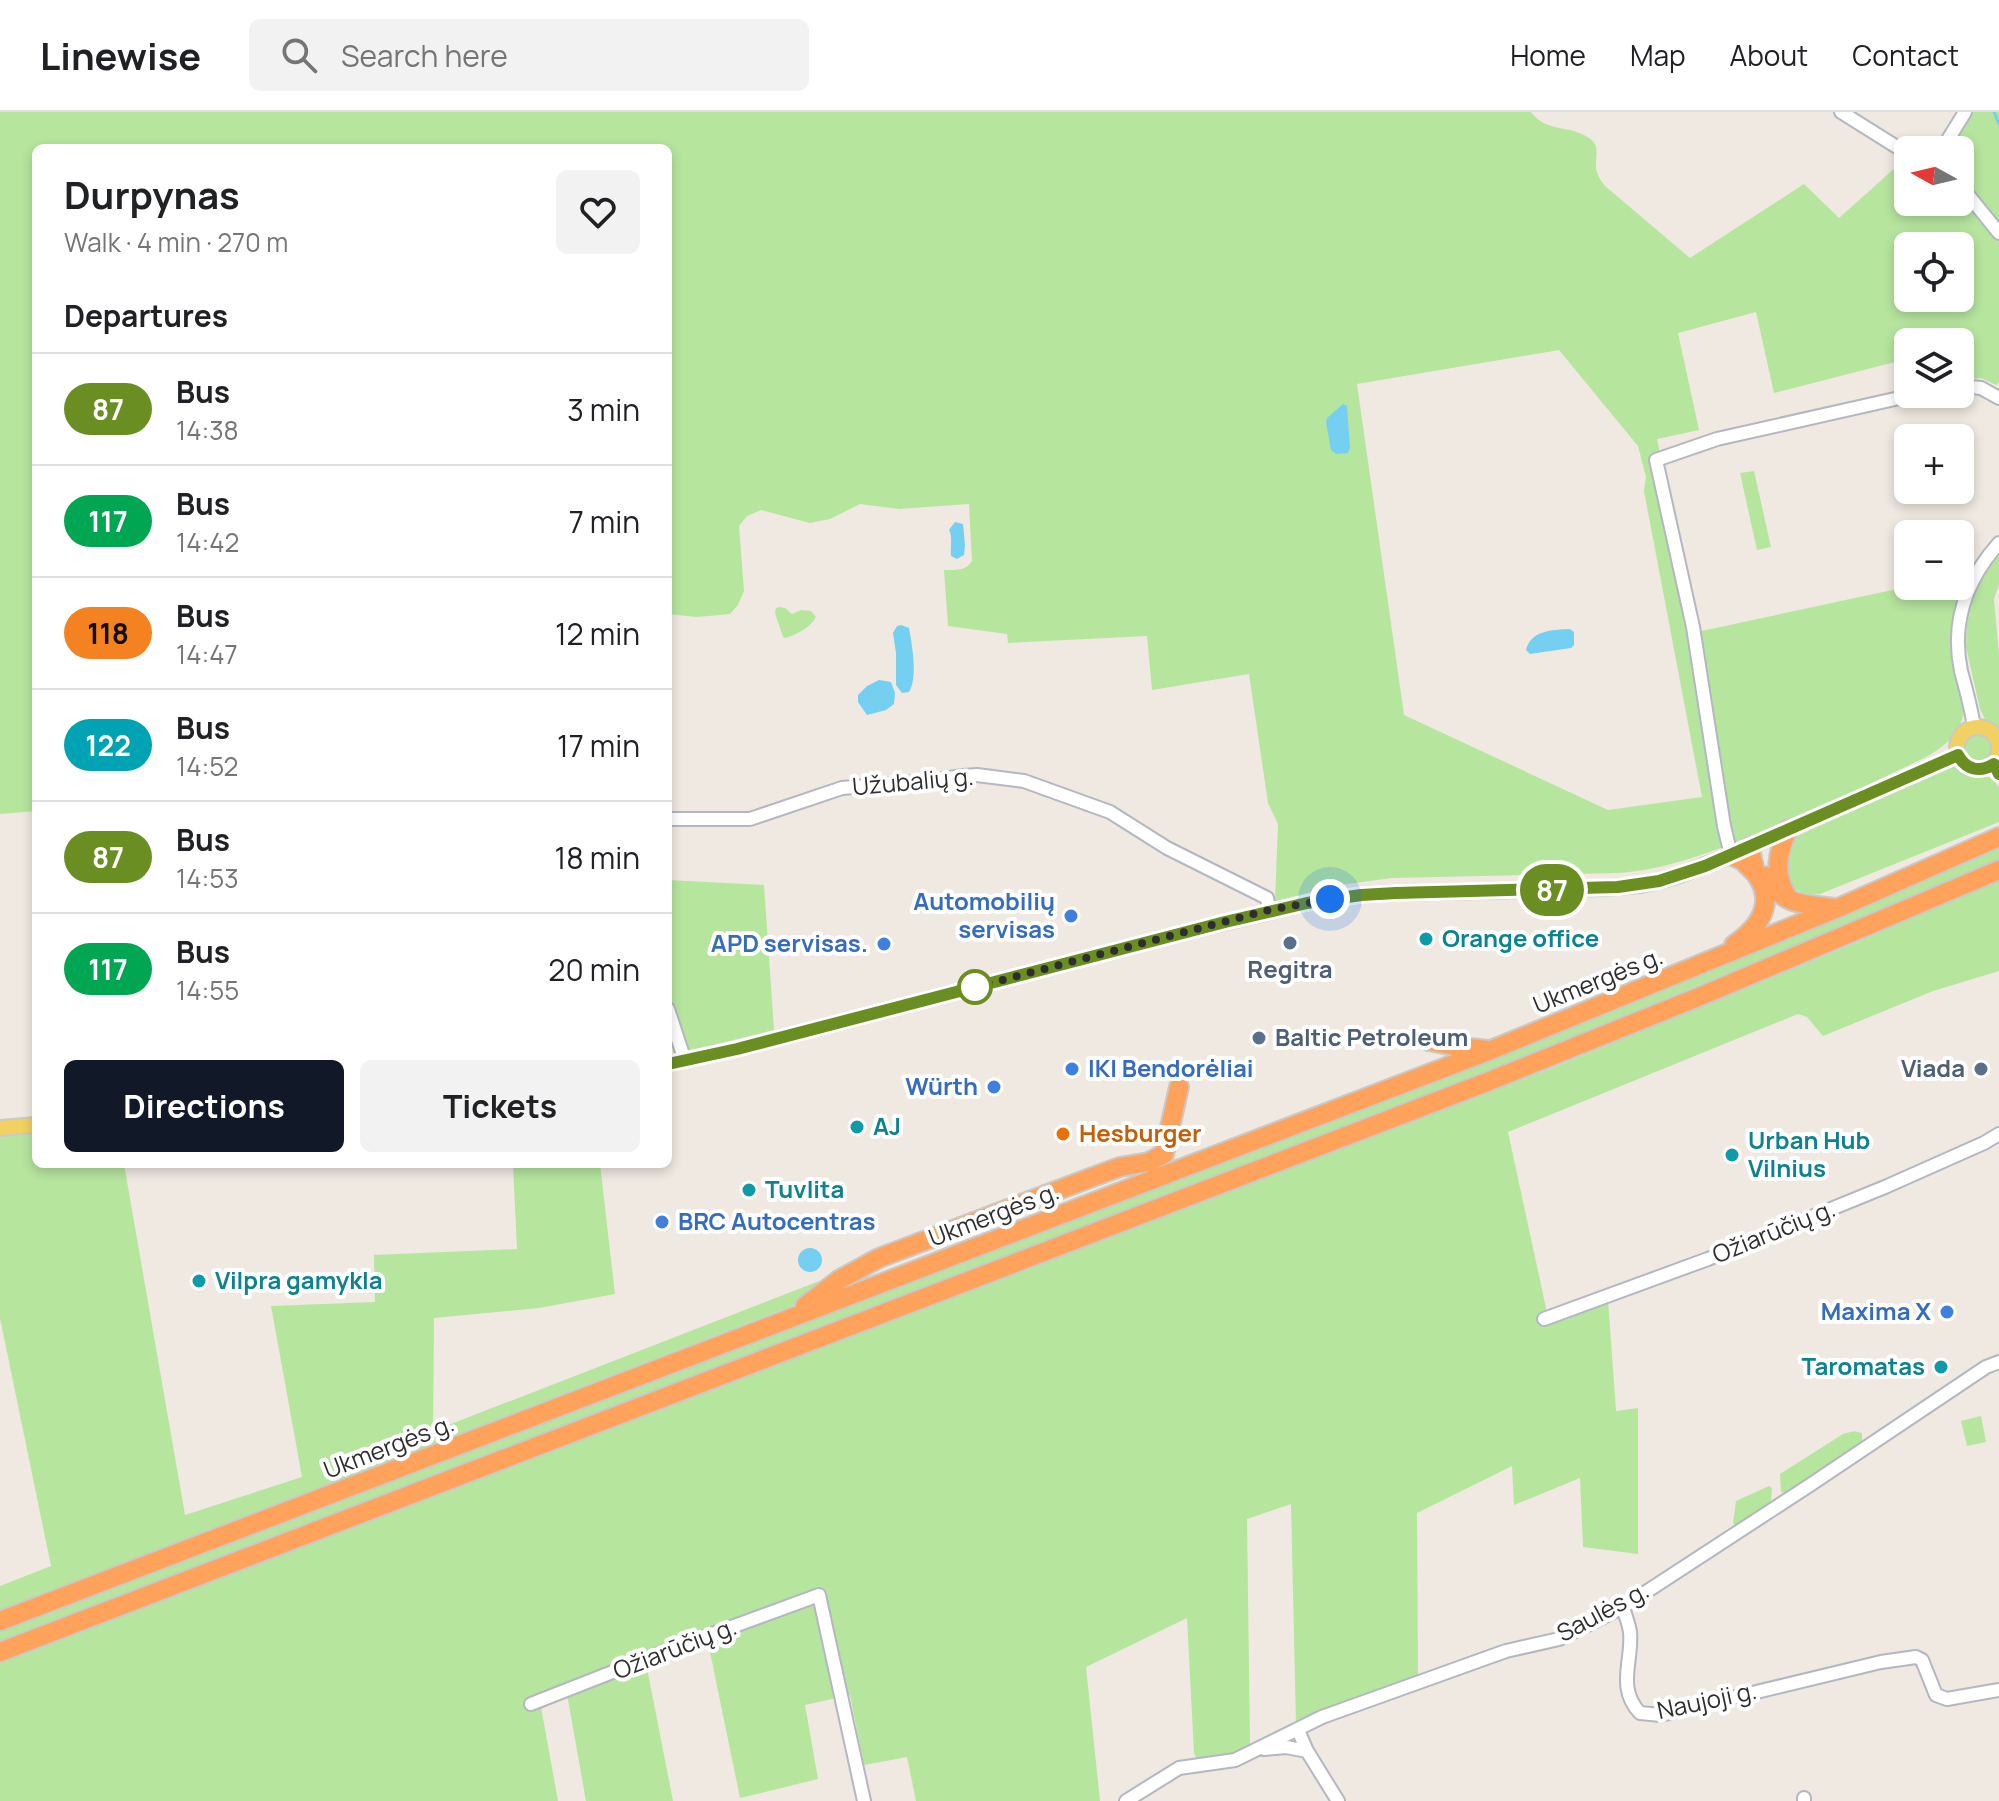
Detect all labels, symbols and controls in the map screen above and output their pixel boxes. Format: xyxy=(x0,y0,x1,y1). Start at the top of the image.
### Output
search box xyxy=(249,19,809,91)
text: Linewise xyxy=(40,29,201,81)
icon: search xyxy=(277,33,321,77)
text: Search here xyxy=(341,35,508,76)
text: Home xyxy=(1510,36,1586,74)
text: Map xyxy=(1630,36,1686,74)
text: About xyxy=(1730,36,1808,74)
text: Contact xyxy=(1852,36,1959,74)
north arrow xyxy=(1894,136,1974,216)
map controls xyxy=(1894,136,1974,600)
text: Durpynas xyxy=(64,168,240,220)
button: heart xyxy=(556,170,640,254)
text: Walk · 4 min · 270 m xyxy=(64,224,288,260)
button: locate xyxy=(1894,232,1974,312)
text: Departures xyxy=(64,295,228,336)
button: layers xyxy=(1894,328,1974,408)
text: Bus xyxy=(176,371,230,412)
text: 3 min xyxy=(567,389,640,430)
text: 87 xyxy=(92,390,124,428)
text: 14:38 xyxy=(176,412,239,448)
button: + xyxy=(1894,424,1974,504)
text: Bus xyxy=(176,483,230,524)
text: 7 min xyxy=(569,501,640,542)
text: 117 xyxy=(88,502,128,540)
button: − xyxy=(1894,520,1974,600)
text: 14:42 xyxy=(176,524,239,560)
text: Bus xyxy=(176,595,230,636)
text: 12 min xyxy=(555,613,640,654)
text: 118 xyxy=(87,614,129,652)
text: 14:47 xyxy=(176,636,238,672)
text: Bus xyxy=(176,707,230,748)
text: 17 min xyxy=(557,725,640,766)
text: 122 xyxy=(85,726,131,764)
text: 14:52 xyxy=(176,748,238,784)
street label: Užubalių g. xyxy=(851,759,975,802)
text: Bus xyxy=(176,819,230,860)
text: 18 min xyxy=(555,837,640,878)
text: 87 xyxy=(92,838,124,876)
text: 14:53 xyxy=(176,860,239,896)
line badge: 87 xyxy=(1516,864,1588,916)
text: 87 xyxy=(1536,871,1568,909)
your location xyxy=(1310,879,1350,919)
place label: Automobilių servisas xyxy=(913,884,1055,945)
marker: Automobilių servisas xyxy=(1062,907,1080,925)
place label: Orange office xyxy=(1442,921,1599,954)
place label: APD servisas. xyxy=(711,926,868,959)
marker: Orange office xyxy=(1417,930,1435,948)
text: Bus xyxy=(176,931,230,972)
marker: Regitra xyxy=(1281,934,1299,952)
marker: APD servisas. xyxy=(875,935,893,953)
street label: Ukmergės g. xyxy=(1528,939,1667,1021)
text: 20 min xyxy=(548,949,640,990)
text: 117 xyxy=(88,950,128,988)
place label: Regitra xyxy=(1247,952,1333,985)
unlabelled marker xyxy=(958,970,992,1004)
text: 14:55 xyxy=(176,972,239,1008)
place label: Baltic Petroleum xyxy=(1275,1020,1468,1053)
marker: Baltic Petroleum xyxy=(1250,1029,1268,1047)
place label: IKI Bendorėliai xyxy=(1088,1051,1254,1084)
place label: Viada xyxy=(1901,1051,1965,1084)
button: Directions xyxy=(64,1060,344,1152)
button: Tickets xyxy=(360,1060,640,1152)
marker: IKI Bendorėliai xyxy=(1063,1060,1081,1078)
marker: Viada xyxy=(1972,1060,1990,1078)
place label: Würth xyxy=(905,1069,978,1102)
marker: Würth xyxy=(985,1078,1003,1096)
place label: AJ xyxy=(873,1109,901,1142)
place label: Hesburger xyxy=(1079,1116,1201,1149)
marker: AJ xyxy=(848,1118,866,1136)
place label: Urban Hub Vilnius xyxy=(1748,1123,1870,1184)
marker: Hesburger xyxy=(1054,1125,1072,1143)
marker: Urban Hub Vilnius xyxy=(1723,1146,1741,1164)
place label: Tuvlita xyxy=(765,1172,844,1205)
street label: Ukmergės g. xyxy=(924,1174,1063,1254)
marker: Tuvlita xyxy=(740,1181,758,1199)
street label: Ožiarūčių g. xyxy=(1707,1191,1840,1270)
place label: BRC Autocentras xyxy=(678,1204,876,1237)
marker: BRC Autocentras xyxy=(653,1213,671,1231)
place label: Vilpra gamykla xyxy=(215,1263,383,1296)
marker: Vilpra gamykla xyxy=(190,1272,208,1290)
place label: Maxima X xyxy=(1821,1294,1931,1327)
marker: Maxima X xyxy=(1938,1303,1956,1321)
place label: Taromatas xyxy=(1802,1349,1925,1382)
marker: Taromatas xyxy=(1932,1358,1950,1376)
street label: Ukmergės g. xyxy=(319,1406,458,1486)
street label: Saulės g. xyxy=(1551,1573,1654,1649)
street label: Ožiarūčių g. xyxy=(608,1609,741,1686)
street label: Naujoji g. xyxy=(1654,1673,1759,1726)

